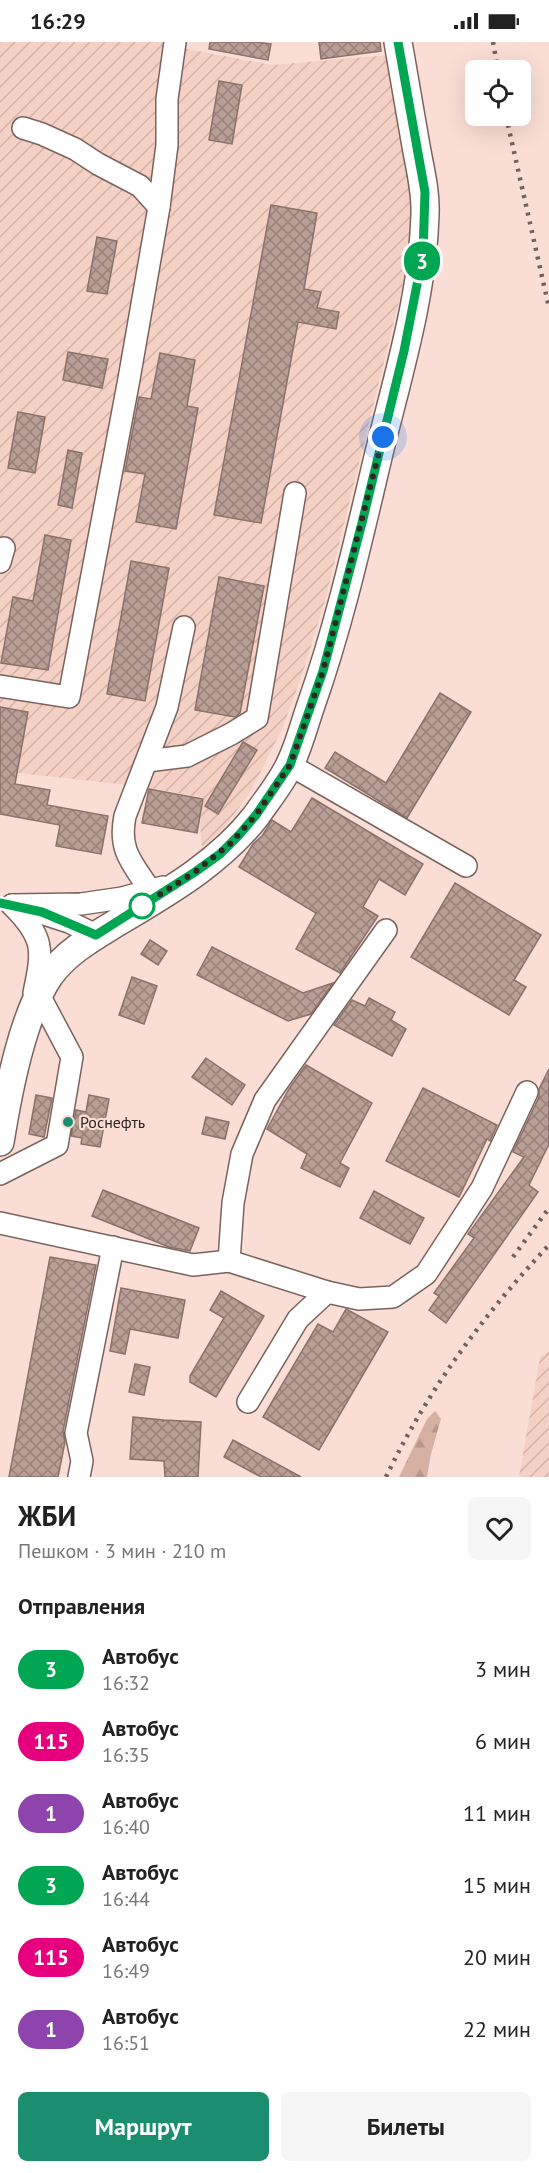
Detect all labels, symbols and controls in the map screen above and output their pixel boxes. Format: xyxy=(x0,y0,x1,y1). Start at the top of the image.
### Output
text: 16:29 xyxy=(30,7,86,35)
map controls xyxy=(465,60,531,126)
button: locate xyxy=(465,60,531,126)
line badge: 3 xyxy=(402,242,442,280)
text: 3 xyxy=(416,248,428,275)
your location xyxy=(368,422,398,452)
unlabelled marker xyxy=(129,893,155,919)
place label: Роснефть xyxy=(80,1112,145,1132)
marker: Роснефть xyxy=(61,1115,75,1129)
text: ЖБИ xyxy=(18,1497,76,1534)
button: heart xyxy=(468,1497,531,1560)
text: Пешком · 3 мин · 210 m xyxy=(18,1538,226,1564)
text: Отправления xyxy=(18,1592,145,1620)
text: Автобус xyxy=(102,1642,179,1670)
text: 3 мин xyxy=(475,1655,531,1683)
text: 3 xyxy=(45,1656,57,1683)
text: 16:32 xyxy=(102,1670,150,1696)
text: Автобус xyxy=(102,1714,179,1742)
text: 6 мин xyxy=(475,1727,531,1755)
text: 115 xyxy=(33,1728,69,1755)
text: 16:35 xyxy=(102,1742,150,1768)
text: Автобус xyxy=(102,1786,179,1814)
text: 11 мин xyxy=(463,1799,531,1827)
text: 1 xyxy=(45,1800,57,1827)
text: 16:40 xyxy=(102,1814,150,1840)
text: Автобус xyxy=(102,1858,179,1886)
text: 15 мин xyxy=(463,1871,531,1899)
text: 3 xyxy=(45,1872,57,1899)
text: 16:44 xyxy=(102,1886,150,1912)
text: Автобус xyxy=(102,1930,179,1958)
text: 20 мин xyxy=(463,1943,531,1971)
text: 115 xyxy=(33,1944,69,1971)
text: 16:49 xyxy=(102,1958,150,1984)
text: Автобус xyxy=(102,2002,179,2030)
text: 22 мин xyxy=(463,2015,531,2043)
text: 1 xyxy=(45,2016,57,2043)
text: 16:51 xyxy=(102,2030,150,2056)
button: Маршрут xyxy=(18,2092,269,2161)
button: Билеты xyxy=(281,2092,531,2161)

